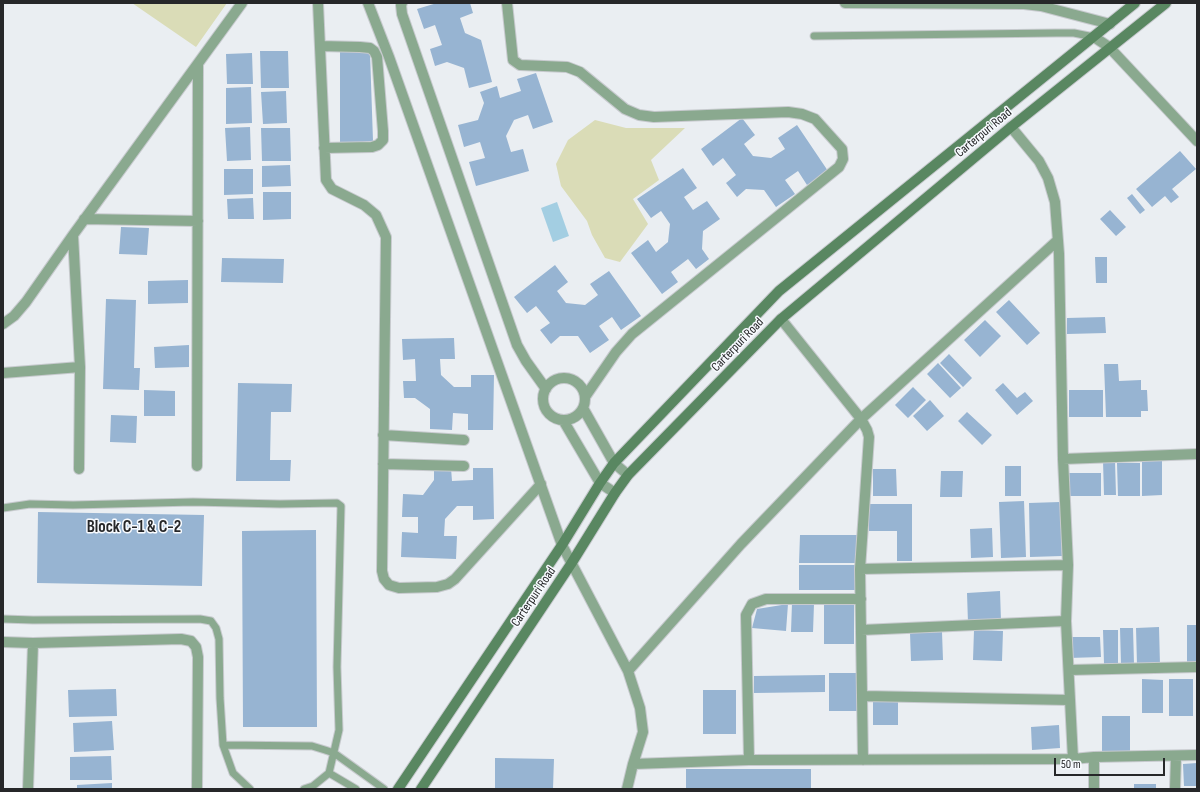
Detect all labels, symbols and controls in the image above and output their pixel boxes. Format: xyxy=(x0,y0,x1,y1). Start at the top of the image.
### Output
street label: Carterpuri Road xyxy=(953,105,1015,161)
street label: Carterpuri Road xyxy=(709,315,767,375)
district label: Block C-1 & C-2 xyxy=(87,518,181,538)
street label: Carterpuri Road xyxy=(508,564,560,630)
scale bar xyxy=(1056,750,1167,776)
text: 50 m xyxy=(1061,757,1081,772)

